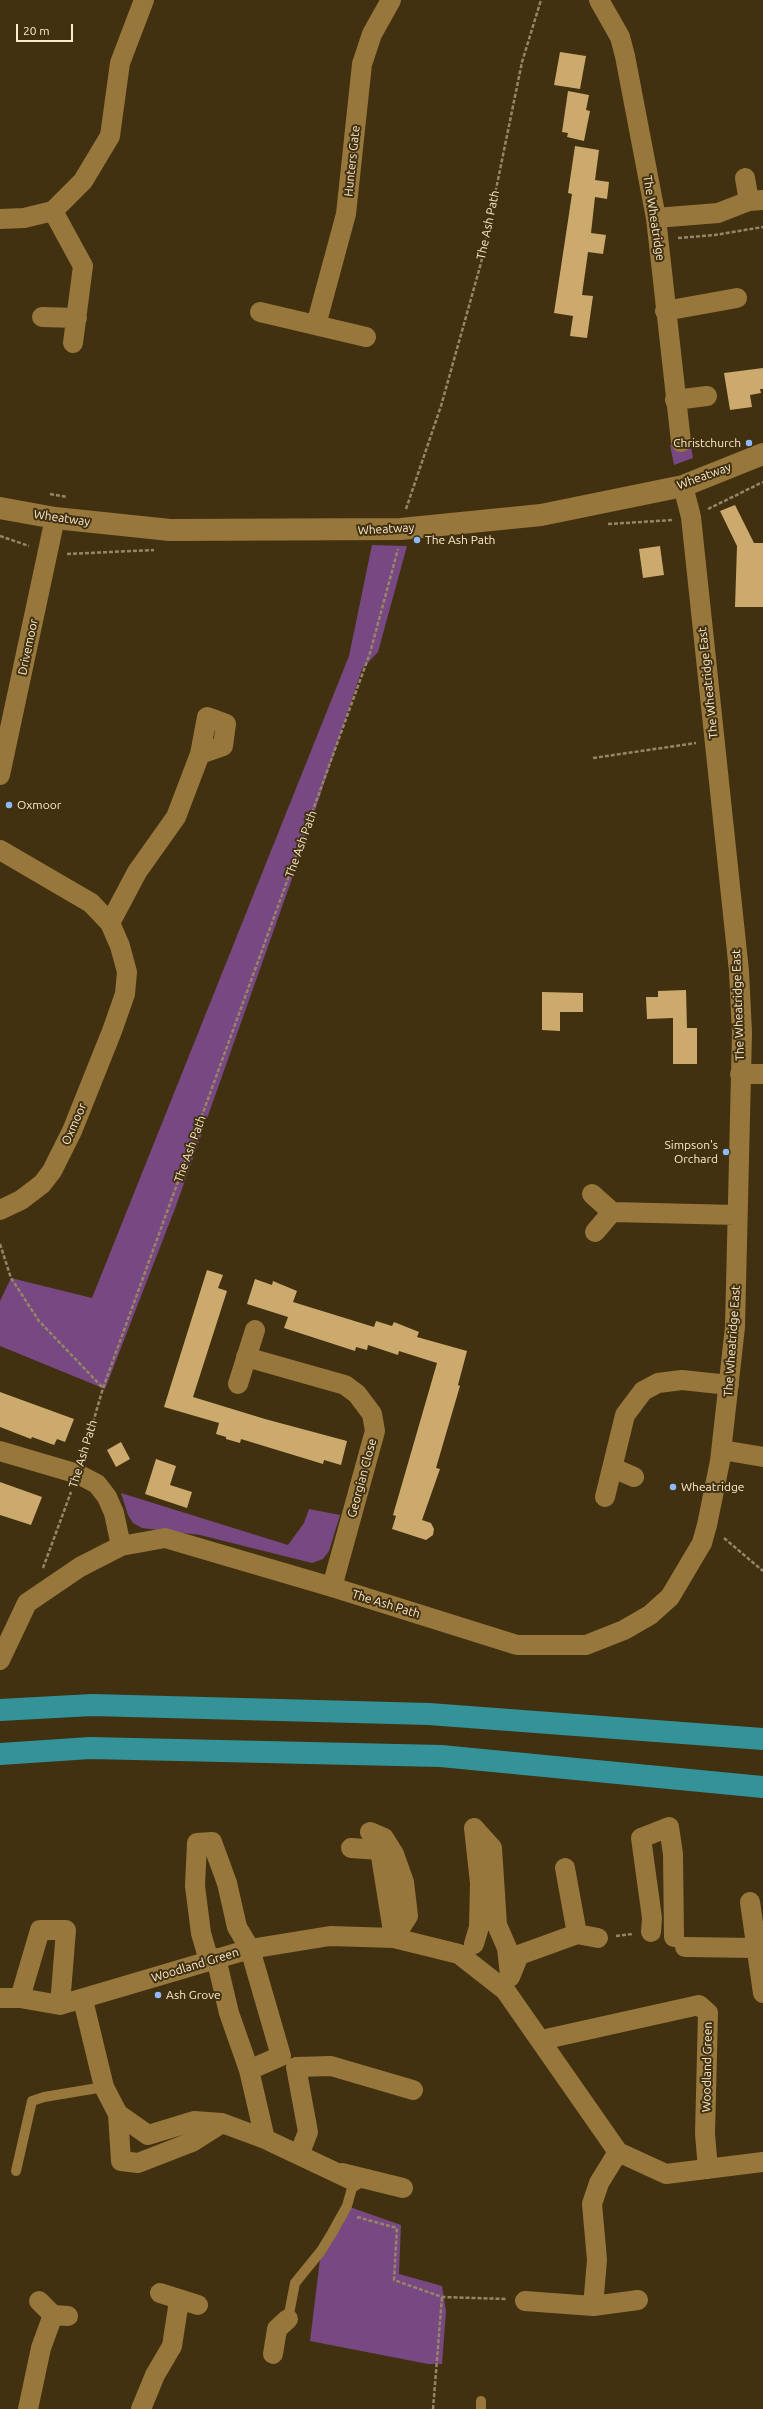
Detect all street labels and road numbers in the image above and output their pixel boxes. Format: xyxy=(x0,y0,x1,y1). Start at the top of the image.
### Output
street label: Hunters Gate xyxy=(341,125,363,197)
street label: The Wheatridge xyxy=(640,174,668,262)
street label: The Ash Path xyxy=(474,189,502,261)
street label: Wheatway xyxy=(675,460,733,492)
street label: Wheatway xyxy=(33,507,91,529)
street label: Wheatway xyxy=(357,520,415,538)
street label: Drivemoor xyxy=(15,617,41,677)
street label: The Wheatridge East xyxy=(695,627,721,739)
street label: The Ash Path xyxy=(282,808,320,880)
street label: The Wheatridge East xyxy=(729,949,747,1061)
street label: Oxmoor xyxy=(58,1101,90,1147)
street label: The Ash Path xyxy=(171,1113,209,1185)
street label: The Wheatridge East xyxy=(721,1285,743,1397)
street label: The Ash Path xyxy=(66,1418,100,1490)
street label: Georgian Close xyxy=(345,1437,379,1519)
street label: The Ash Path xyxy=(350,1587,422,1621)
street label: Woodland Green xyxy=(150,1945,240,1985)
street label: Woodland Green xyxy=(699,2022,715,2112)

